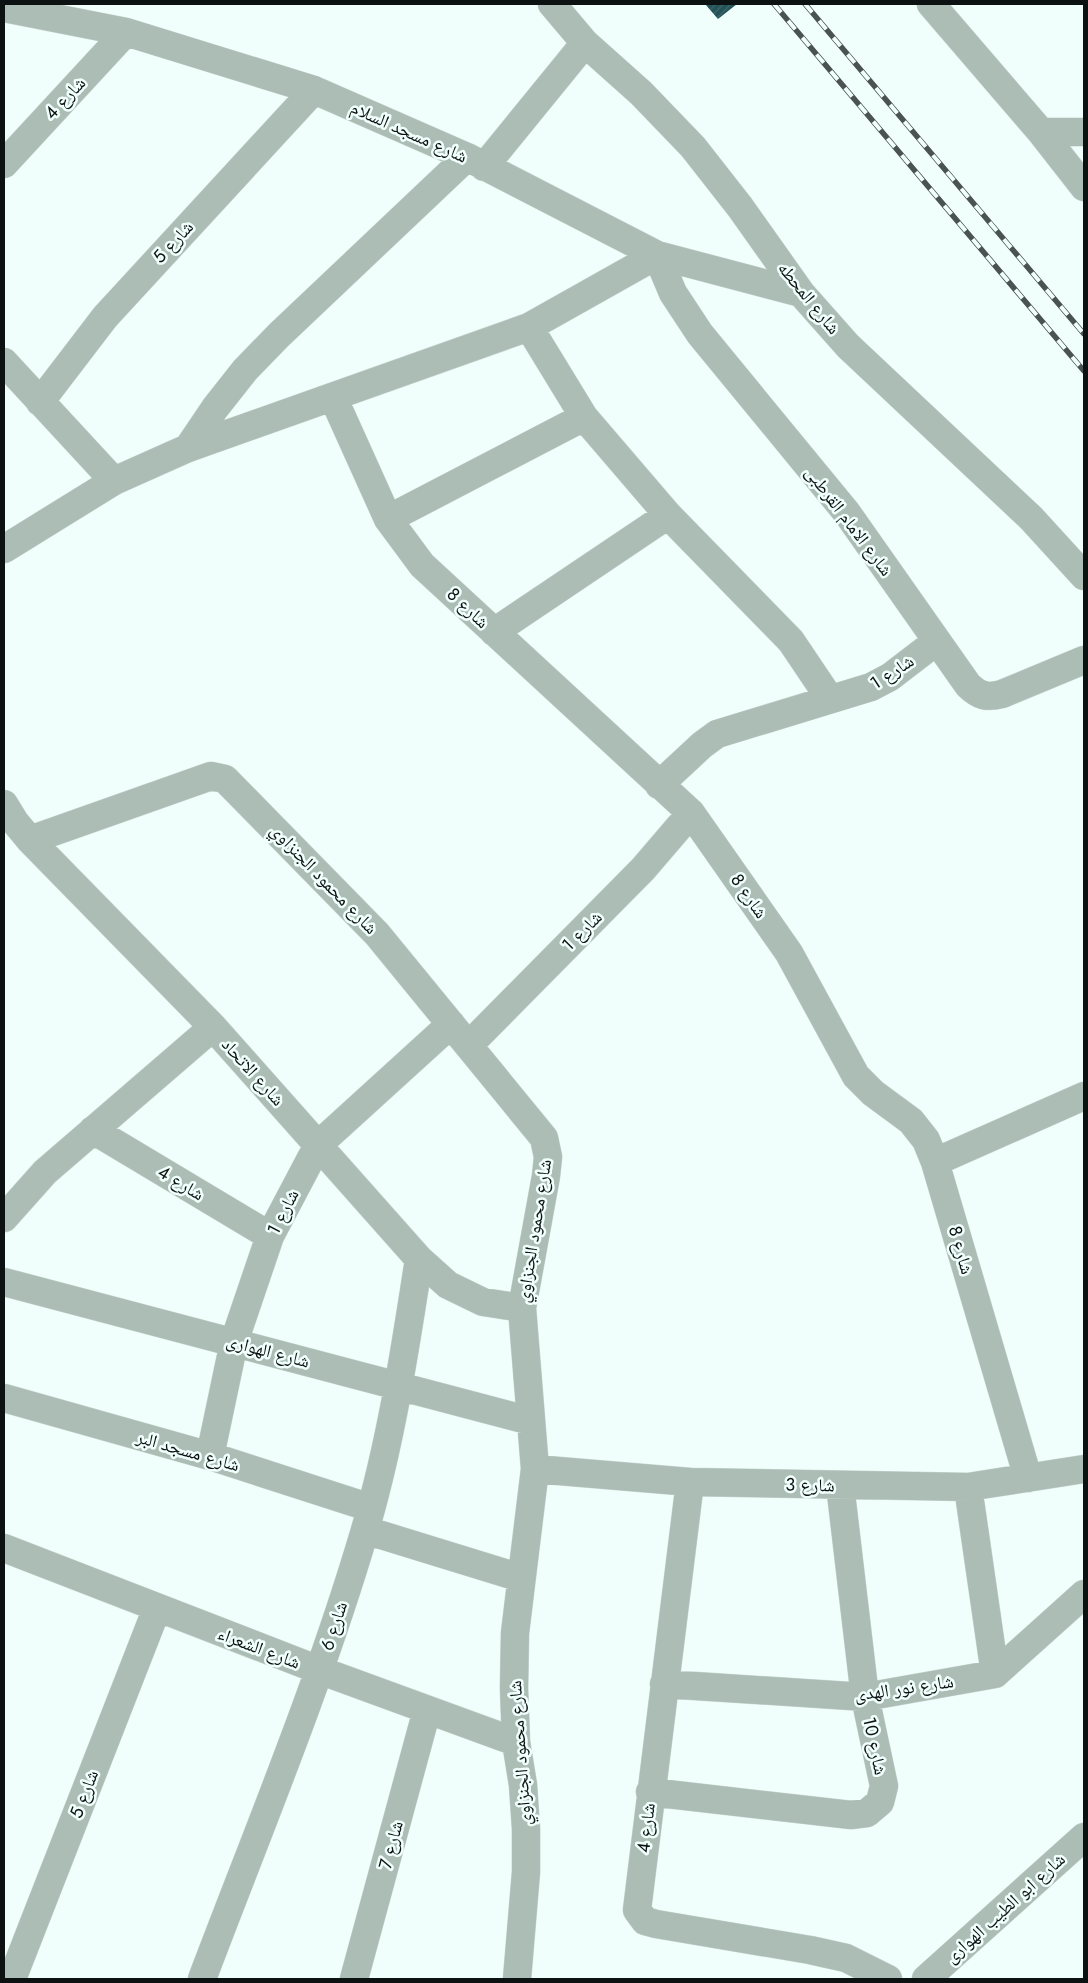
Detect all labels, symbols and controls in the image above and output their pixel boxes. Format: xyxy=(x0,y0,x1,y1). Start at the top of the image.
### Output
street label: شارع 4 xyxy=(38,71,92,125)
street label: شارع مسجد السلام xyxy=(346,95,472,169)
street label: شارع 5 xyxy=(147,215,199,269)
street label: شارع المحطه xyxy=(772,256,846,340)
street label: شارع الامام القرطبى xyxy=(799,460,899,582)
street label: شارع 8 xyxy=(441,582,495,634)
street label: شارع 1 xyxy=(865,648,919,696)
street label: شارع محمود الجنزاوي xyxy=(263,818,384,941)
street label: شارع 8 xyxy=(724,868,774,924)
street label: شارع 1 xyxy=(556,905,608,957)
street label: شارع الاتحاد xyxy=(215,1032,291,1112)
street label: شارع محمود الجنزاوي xyxy=(510,1157,560,1305)
street label: شارع 4 xyxy=(153,1159,209,1207)
street label: شارع 1 xyxy=(261,1185,305,1239)
street label: شارع 8 xyxy=(942,1223,980,1277)
street label: شارع الهوارى xyxy=(223,1327,313,1375)
street label: شارع مسجد البر xyxy=(132,1424,243,1478)
street label: شارع 3 xyxy=(785,1472,835,1498)
street label: شارع 6 xyxy=(314,1598,354,1654)
street label: شارع الشعراء xyxy=(214,1620,304,1676)
street label: شارع نور الهدى xyxy=(853,1668,955,1708)
street label: شارع محمود الجنزاوي xyxy=(502,1680,540,1826)
street label: شارع 10 xyxy=(856,1715,894,1777)
street label: شارع 5 xyxy=(63,1766,105,1822)
street label: شارع 4 xyxy=(630,1802,662,1854)
street label: شارع 7 xyxy=(372,1818,410,1872)
street label: شارع ابو الطيب الهوارى xyxy=(939,1847,1071,1969)

